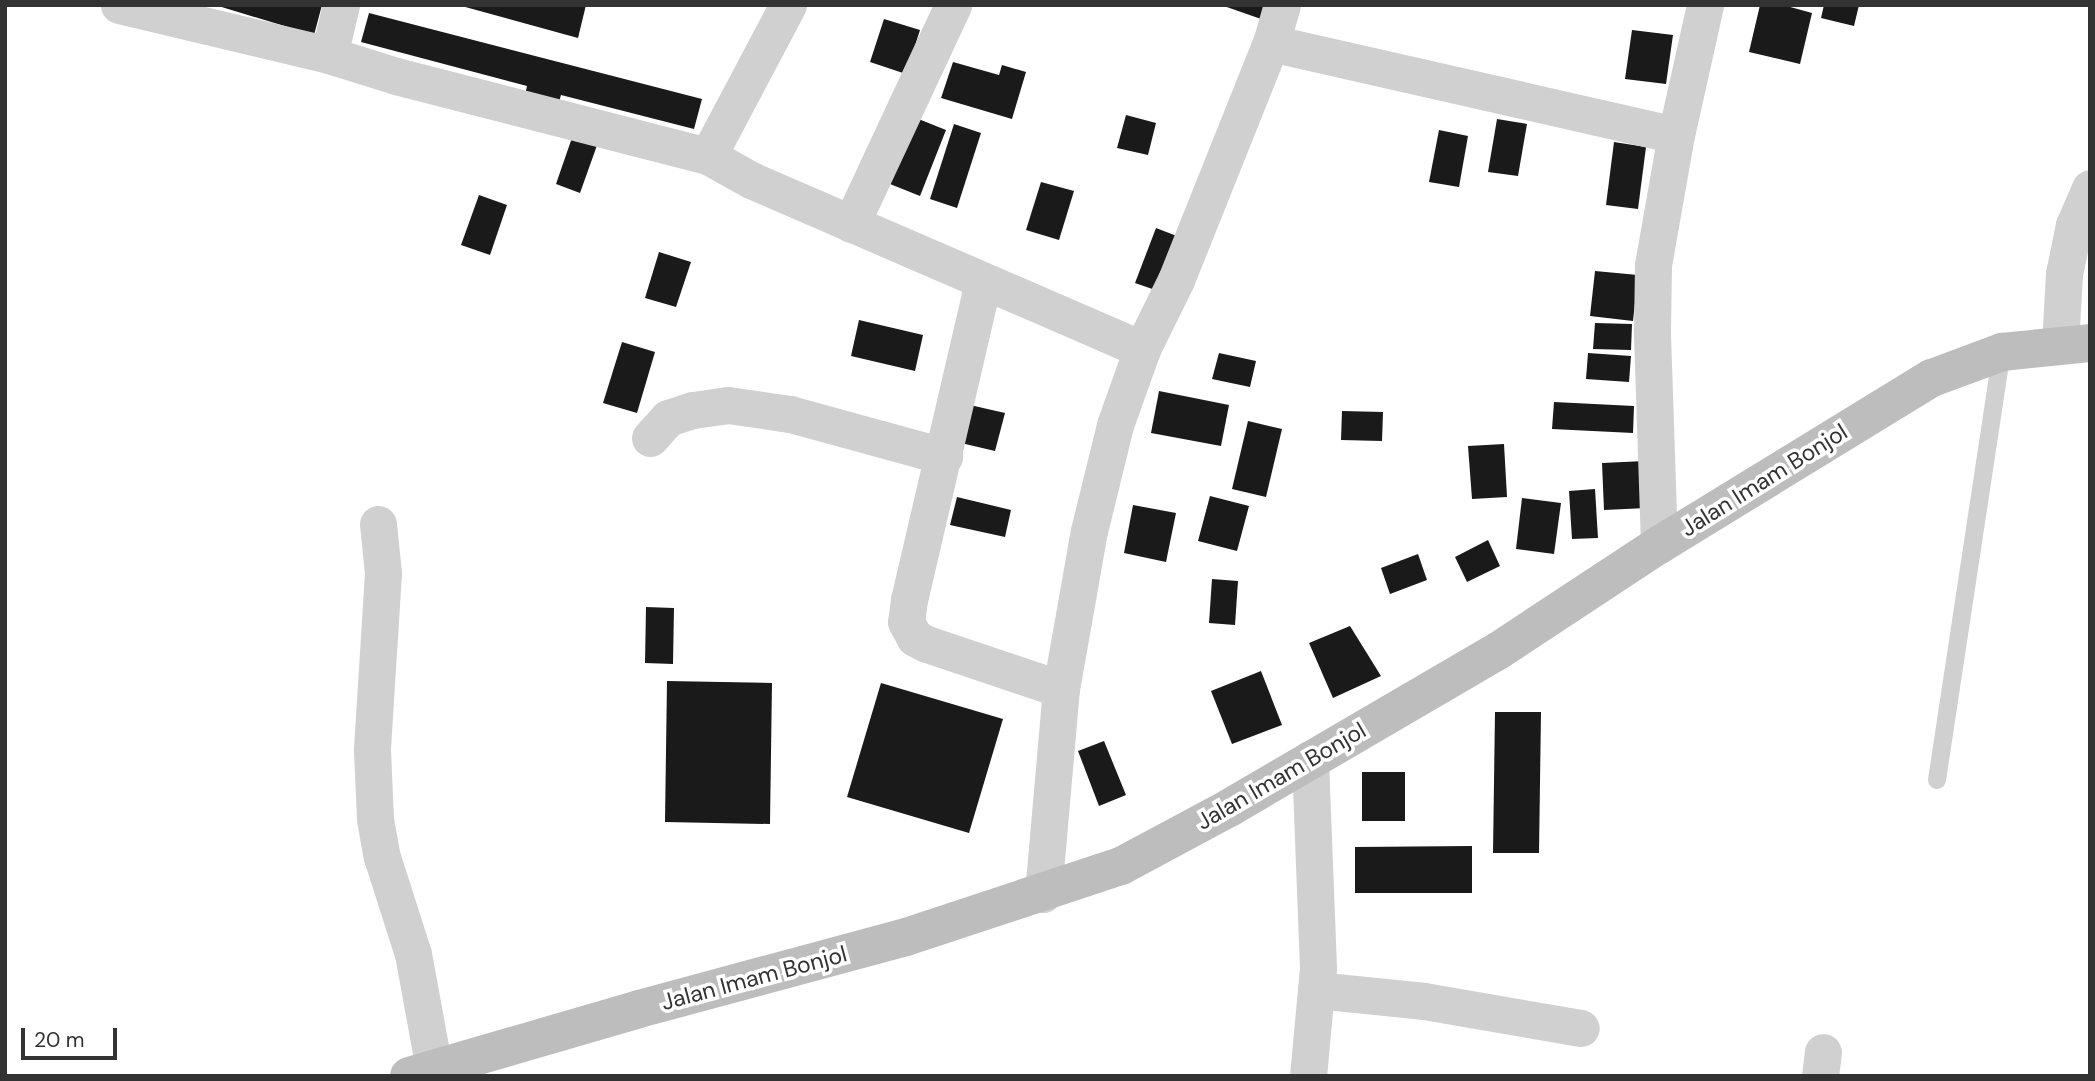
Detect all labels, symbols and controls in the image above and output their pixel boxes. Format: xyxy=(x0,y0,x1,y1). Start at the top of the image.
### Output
street label: Jalan Imam Bonjol xyxy=(1676,418,1852,542)
street label: Jalan Imam Bonjol xyxy=(1191,716,1371,836)
street label: Jalan Imam Bonjol xyxy=(658,940,850,1016)
scale bar xyxy=(24,1014,121,1058)
text: 20 m xyxy=(34,1026,85,1054)

